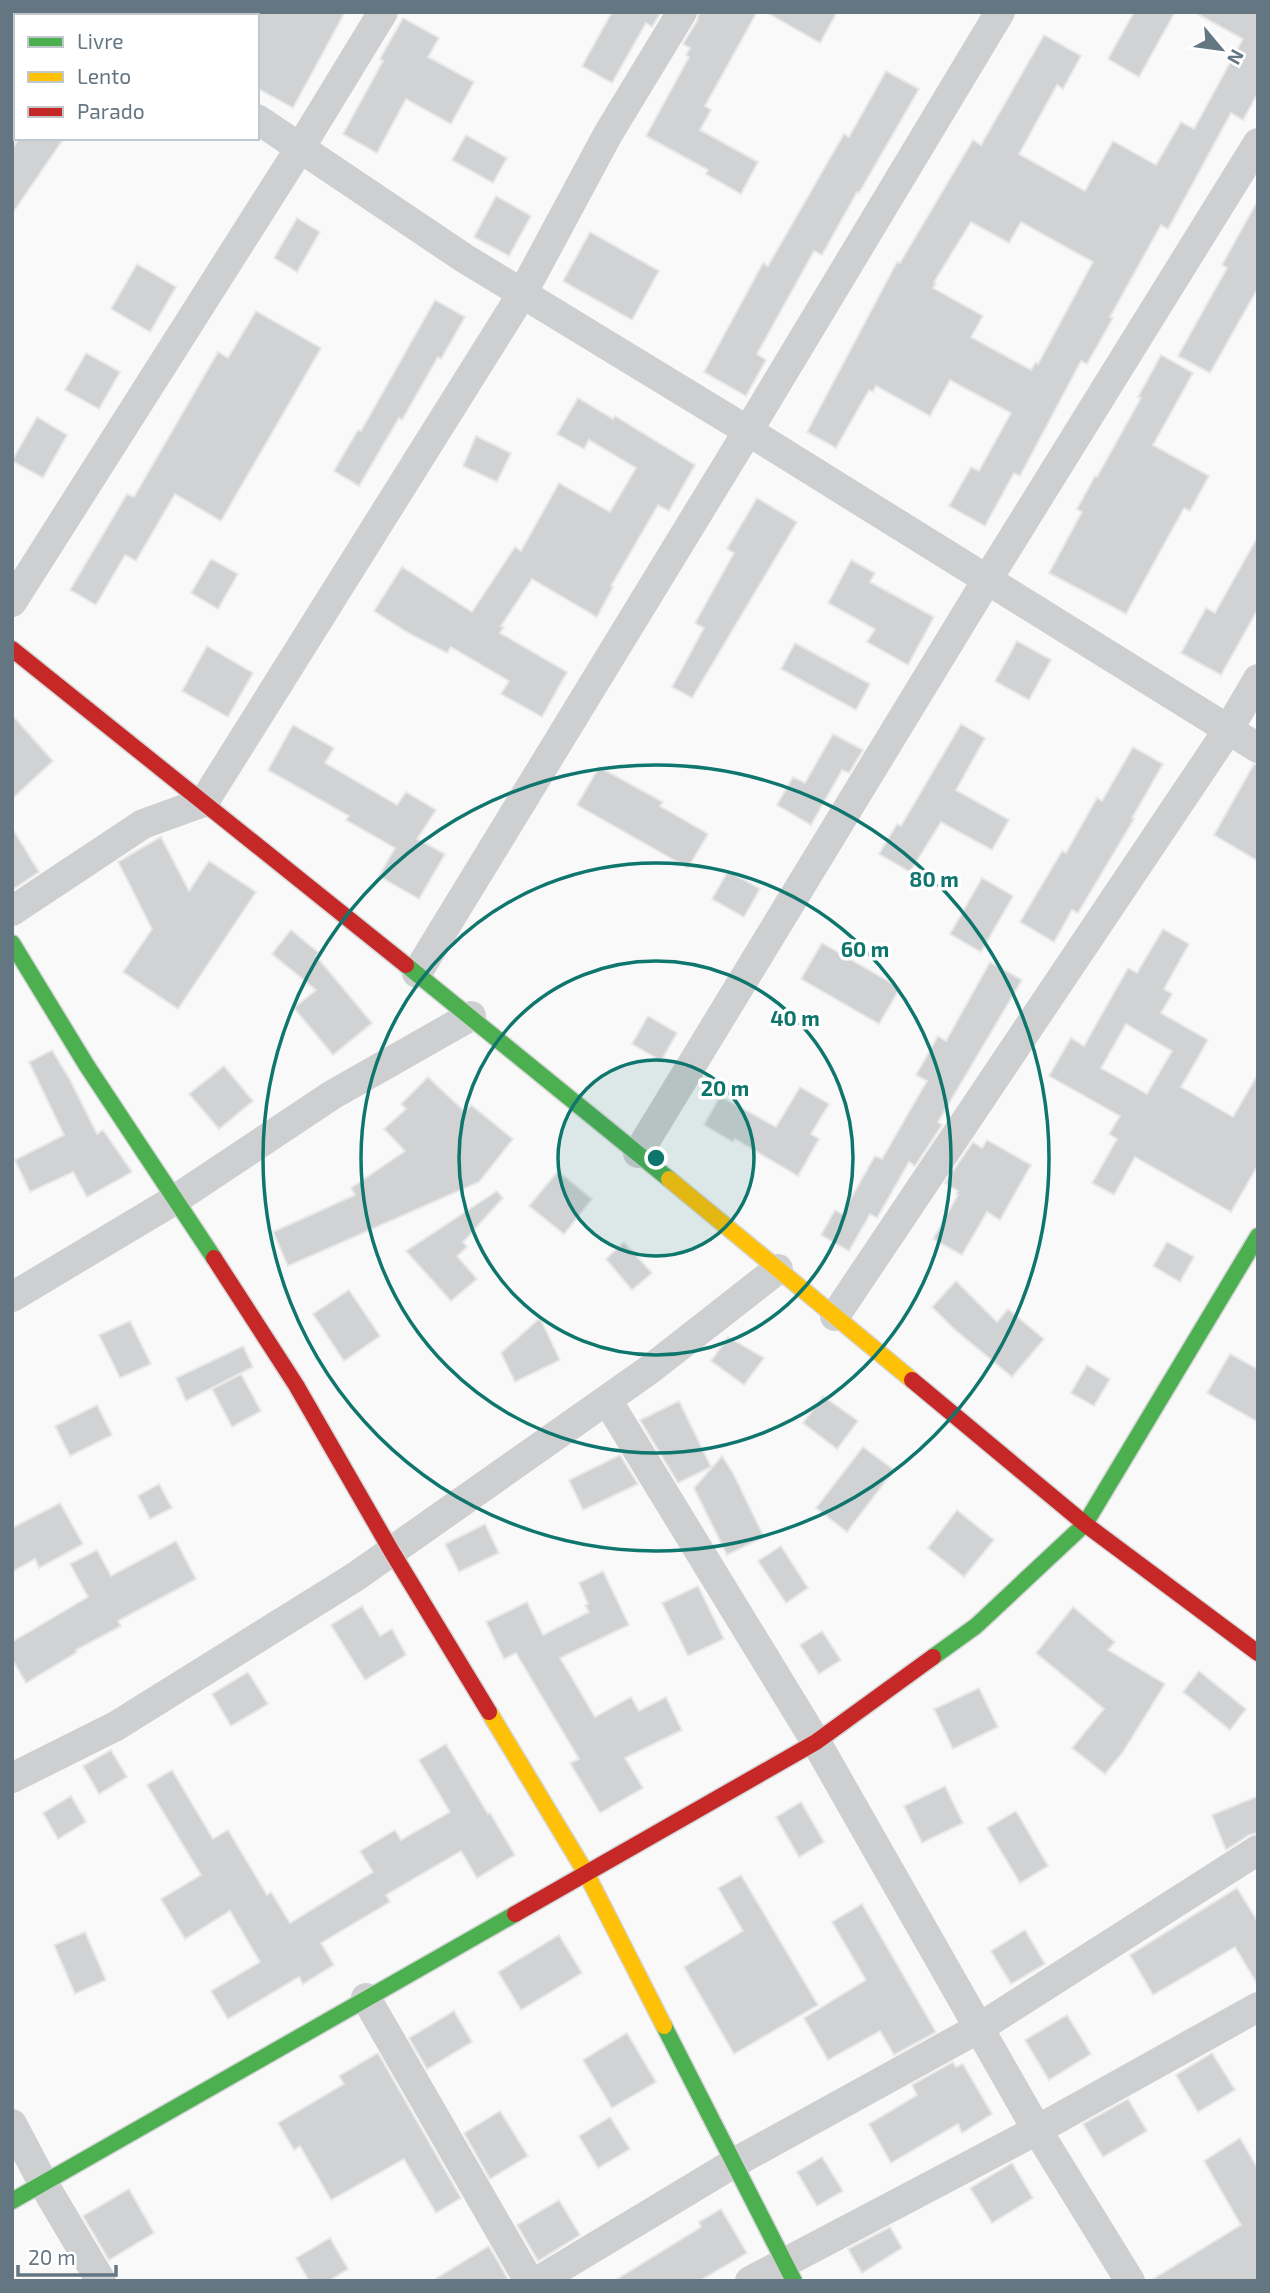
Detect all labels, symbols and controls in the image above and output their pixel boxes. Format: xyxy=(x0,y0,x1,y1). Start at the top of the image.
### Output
legend xyxy=(14,14,259,140)
north arrow xyxy=(1186,14,1256,84)
text: Livre xyxy=(77,28,124,53)
text: N xyxy=(1223,46,1250,69)
text: Lento xyxy=(77,63,131,88)
text: Parado xyxy=(77,98,145,123)
text: 80 m xyxy=(909,866,959,891)
text: 60 m xyxy=(841,936,889,961)
text: 40 m xyxy=(770,1005,820,1030)
text: 20 m xyxy=(701,1075,749,1100)
centre of rings xyxy=(644,1146,668,1170)
scale bar xyxy=(18,2234,116,2278)
text: 20 m xyxy=(28,2244,76,2269)

